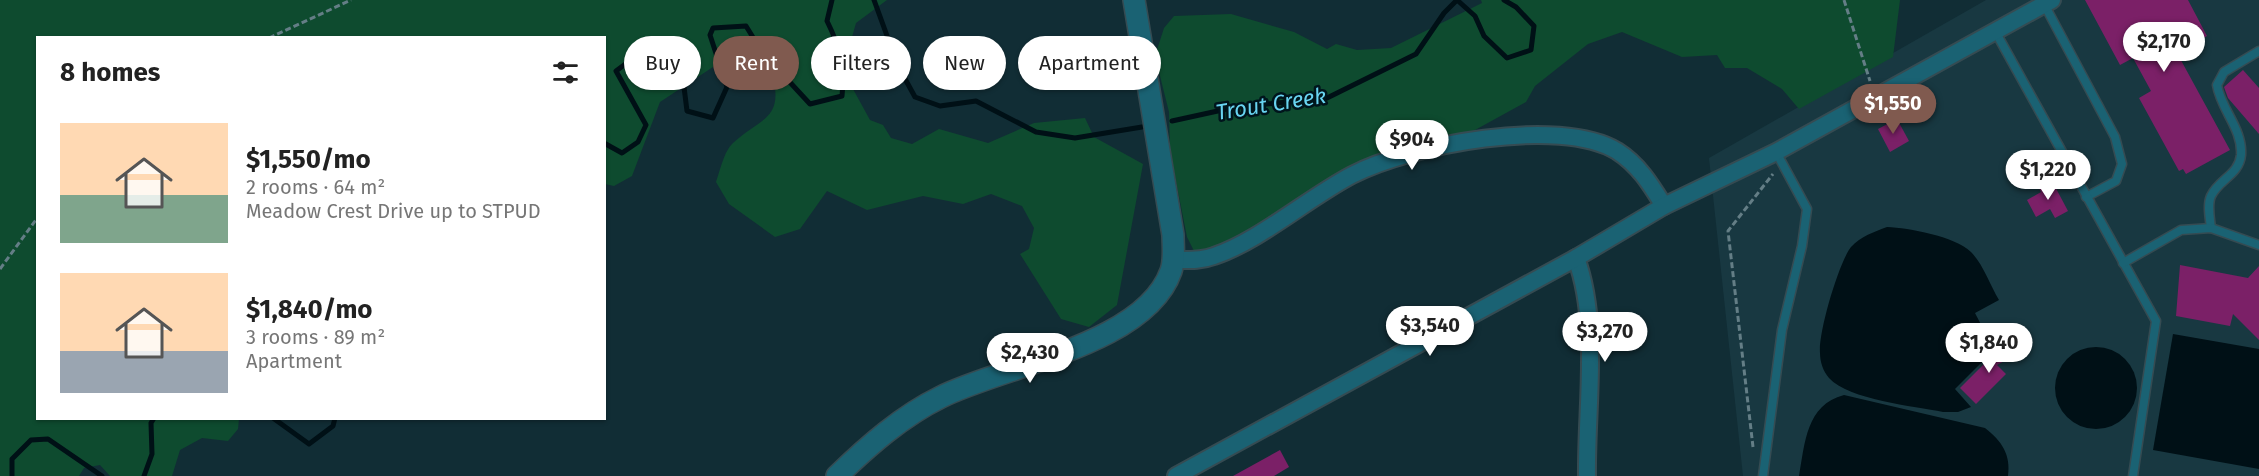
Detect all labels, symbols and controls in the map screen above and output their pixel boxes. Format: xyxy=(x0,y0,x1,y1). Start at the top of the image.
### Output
pin: $2,170 xyxy=(2115,22,2213,73)
text: $2,170 xyxy=(2137,29,2191,53)
chip: Buy xyxy=(624,36,701,90)
chip: Rent xyxy=(713,36,799,90)
chip: Filters xyxy=(811,36,911,90)
chip: New xyxy=(923,36,1006,90)
chip: Apartment xyxy=(1018,36,1161,90)
icon: filters xyxy=(549,56,582,89)
text: 8 homes xyxy=(60,57,160,88)
water label: Trout Creek xyxy=(1214,82,1328,126)
pin: $1,550 xyxy=(1844,84,1942,135)
text: $1,550 xyxy=(1864,91,1922,115)
pin: $904 xyxy=(1376,120,1448,171)
text: $904 xyxy=(1390,127,1434,151)
text: $1,550/mo xyxy=(246,144,371,175)
icon: home xyxy=(108,147,180,219)
pin: $1,220 xyxy=(1999,150,2097,201)
text: $1,220 xyxy=(2020,157,2076,181)
text: 2 rooms · 64 m² xyxy=(246,175,385,199)
text: Meadow Crest Drive up to STPUD xyxy=(246,199,541,223)
text: $1,840/mo xyxy=(246,294,373,325)
icon: home xyxy=(108,297,180,369)
pin: $3,540 xyxy=(1381,306,1479,357)
pin: $3,270 xyxy=(1556,312,1654,363)
text: $3,540 xyxy=(1400,313,1460,337)
text: $3,270 xyxy=(1576,319,1634,343)
pin: $1,840 xyxy=(1940,323,2038,374)
text: 3 rooms · 89 m² xyxy=(246,325,385,349)
text: $1,840 xyxy=(1960,330,2018,354)
pin: $2,430 xyxy=(981,333,1079,384)
text: $2,430 xyxy=(1001,340,1059,364)
text: Apartment xyxy=(246,349,342,373)

